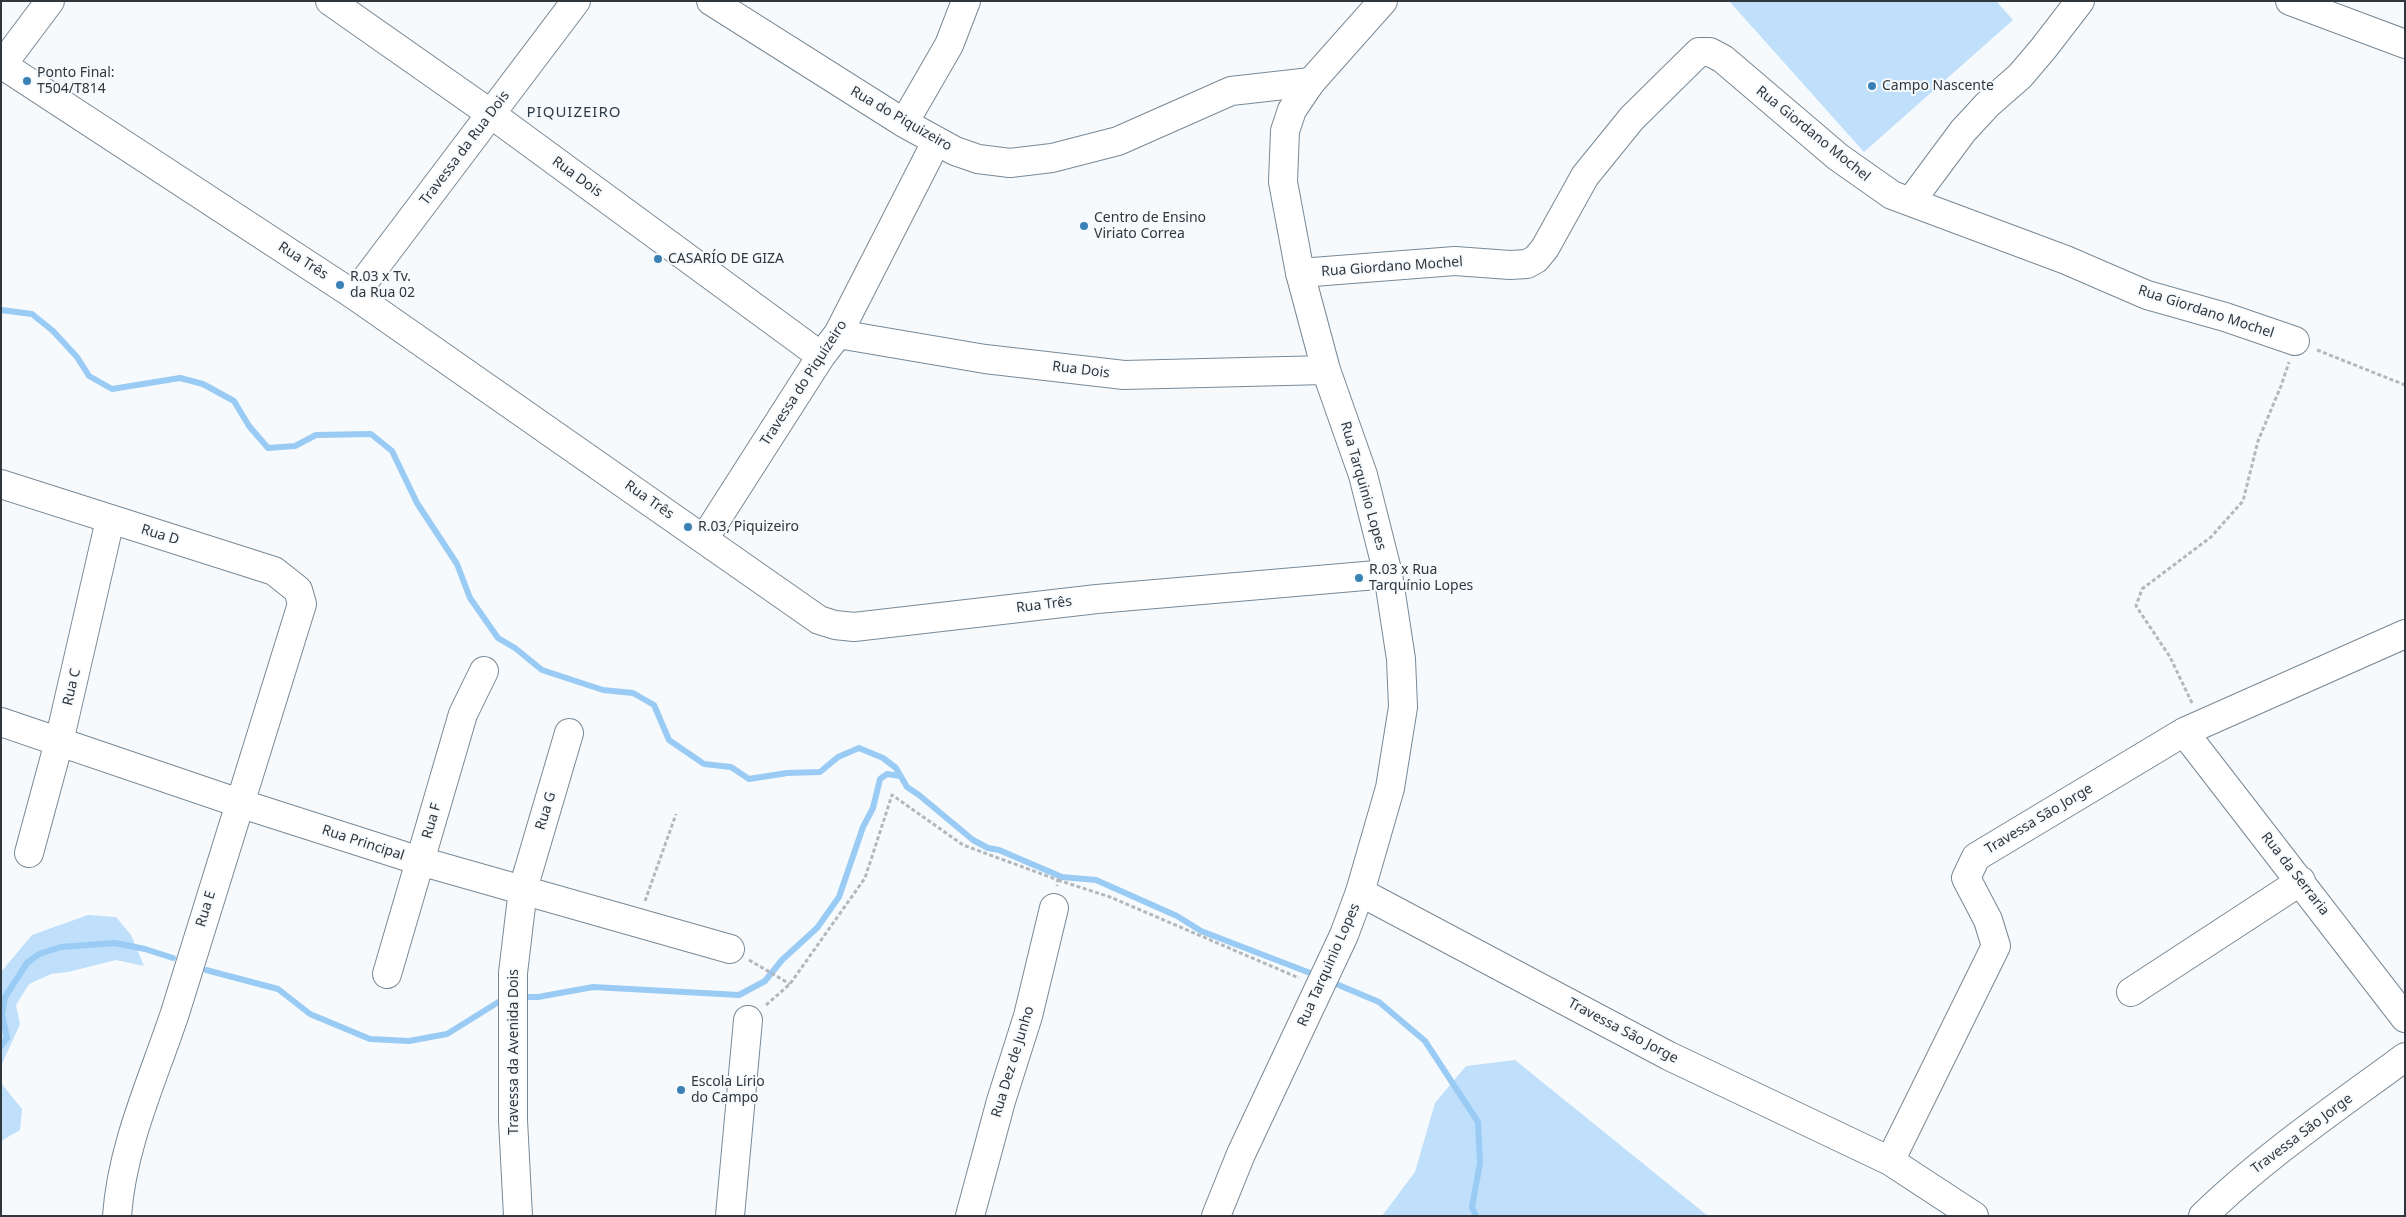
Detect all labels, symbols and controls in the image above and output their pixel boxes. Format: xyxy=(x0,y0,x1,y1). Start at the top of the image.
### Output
place label: Ponto Final: T504/T814 xyxy=(37,65,115,98)
marker: Ponto Final: T504/T814 xyxy=(21,75,33,87)
place label: Campo Nascente xyxy=(1882,78,1994,94)
marker: Campo Nascente xyxy=(1866,80,1878,92)
street label: Rua do Piquizeiro xyxy=(847,83,955,155)
street label: Rua Giordano Mochel xyxy=(1753,83,1873,185)
street label: Travessa da Rua Dois xyxy=(417,88,513,208)
district label: PIQUIZEIRO xyxy=(525,104,623,122)
street label: Rua Dois xyxy=(549,153,605,201)
place label: Centro de Ensino Viriato Correa xyxy=(1094,210,1206,242)
marker: Centro de Ensino Viriato Correa xyxy=(1078,220,1090,232)
street label: Rua Três xyxy=(275,239,331,283)
place label: CASARÍO DE GIZA xyxy=(668,251,784,267)
marker: CASARÍO DE GIZA xyxy=(652,253,664,265)
street label: Rua Giordano Mochel xyxy=(1321,254,1463,280)
place label: R.03 x Tv. da Rua 02 xyxy=(350,269,415,302)
marker: R.03 x Tv. da Rua 02 xyxy=(334,279,346,291)
street label: Rua Giordano Mochel xyxy=(2136,282,2276,342)
street label: Travessa do Piquizeiro xyxy=(757,317,851,449)
street label: Rua Dois xyxy=(1051,358,1111,382)
street label: Rua Tarquinio Lopes xyxy=(1337,420,1389,552)
street label: Rua Três xyxy=(621,477,677,523)
place label: R.03, Piquizeiro xyxy=(698,519,799,535)
street label: Rua D xyxy=(139,521,181,549)
marker: R.03, Piquizeiro xyxy=(682,521,694,533)
place label: R.03 x Rua Tarquínio Lopes xyxy=(1369,562,1473,594)
marker: R.03 x Rua Tarquínio Lopes xyxy=(1353,572,1365,584)
street label: Rua Três xyxy=(1015,593,1073,617)
street label: Rua C xyxy=(60,667,84,707)
street label: Travessa São Jorge xyxy=(1982,780,2096,858)
street label: Rua G xyxy=(532,790,560,832)
street label: Rua F xyxy=(419,801,445,841)
street label: Rua Principal xyxy=(320,822,406,864)
street label: Rua da Serraria xyxy=(2257,829,2333,919)
street label: Rua E xyxy=(193,889,219,929)
street label: Rua Tarquinio Lopes xyxy=(1294,901,1364,1029)
street label: Travessa da Avenida Dois xyxy=(506,969,522,1135)
street label: Travessa São Jorge xyxy=(1565,995,1681,1067)
street label: Rua Dez de Junho xyxy=(988,1004,1038,1120)
place label: Escola Lírio do Campo xyxy=(691,1074,765,1106)
marker: Escola Lírio do Campo xyxy=(675,1084,687,1096)
street label: Travessa São Jorge xyxy=(2248,1090,2356,1178)

